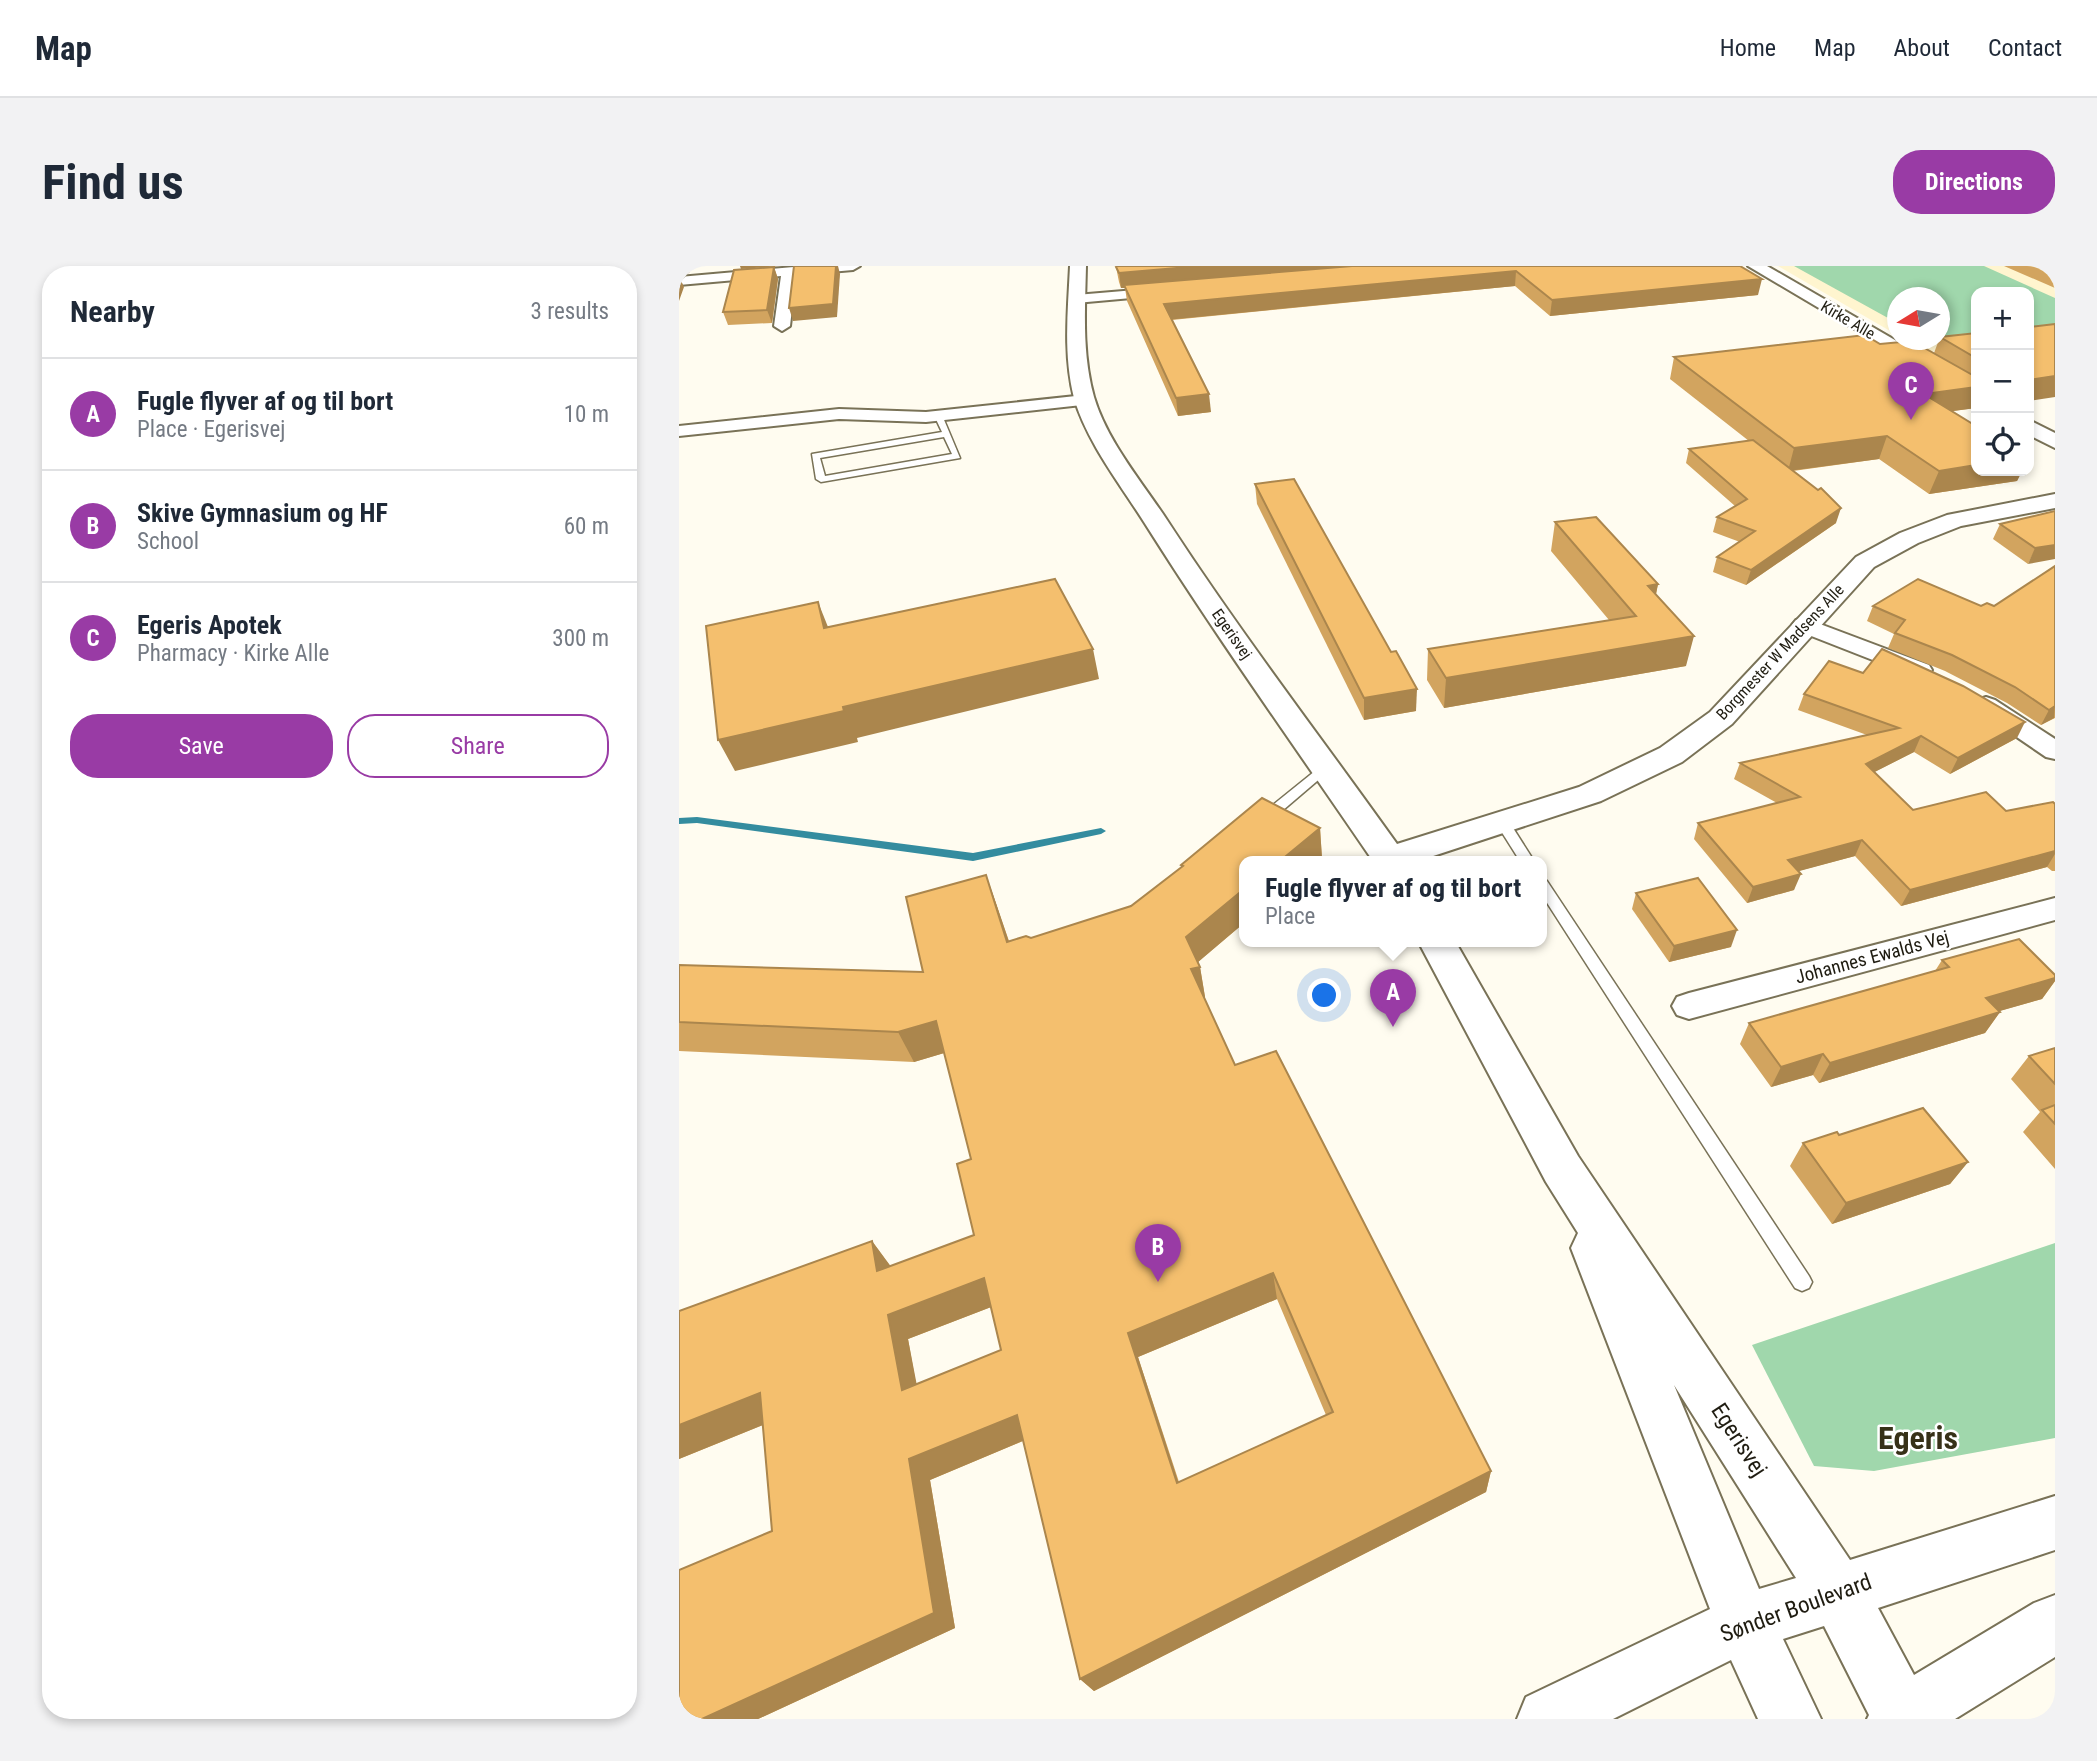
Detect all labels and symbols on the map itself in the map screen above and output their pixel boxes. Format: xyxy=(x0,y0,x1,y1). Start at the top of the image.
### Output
north arrow xyxy=(1887,287,1950,350)
street label: Kirke Alle xyxy=(1817,297,1879,343)
pin: C xyxy=(1888,362,1934,420)
street label: Borgmester W Madsens Alle xyxy=(1712,580,1848,724)
street label: Egerisvej xyxy=(1208,605,1256,663)
street label: Johannes Ewalds Vej xyxy=(1793,925,1951,989)
pin: A xyxy=(1370,969,1416,1027)
your location xyxy=(1307,978,1341,1012)
pin: B xyxy=(1135,1224,1181,1282)
street label: Egerisvej xyxy=(1705,1398,1773,1482)
district label: Egeris xyxy=(1878,1419,1958,1457)
street label: Sønder Boulevard xyxy=(1717,1568,1875,1648)

